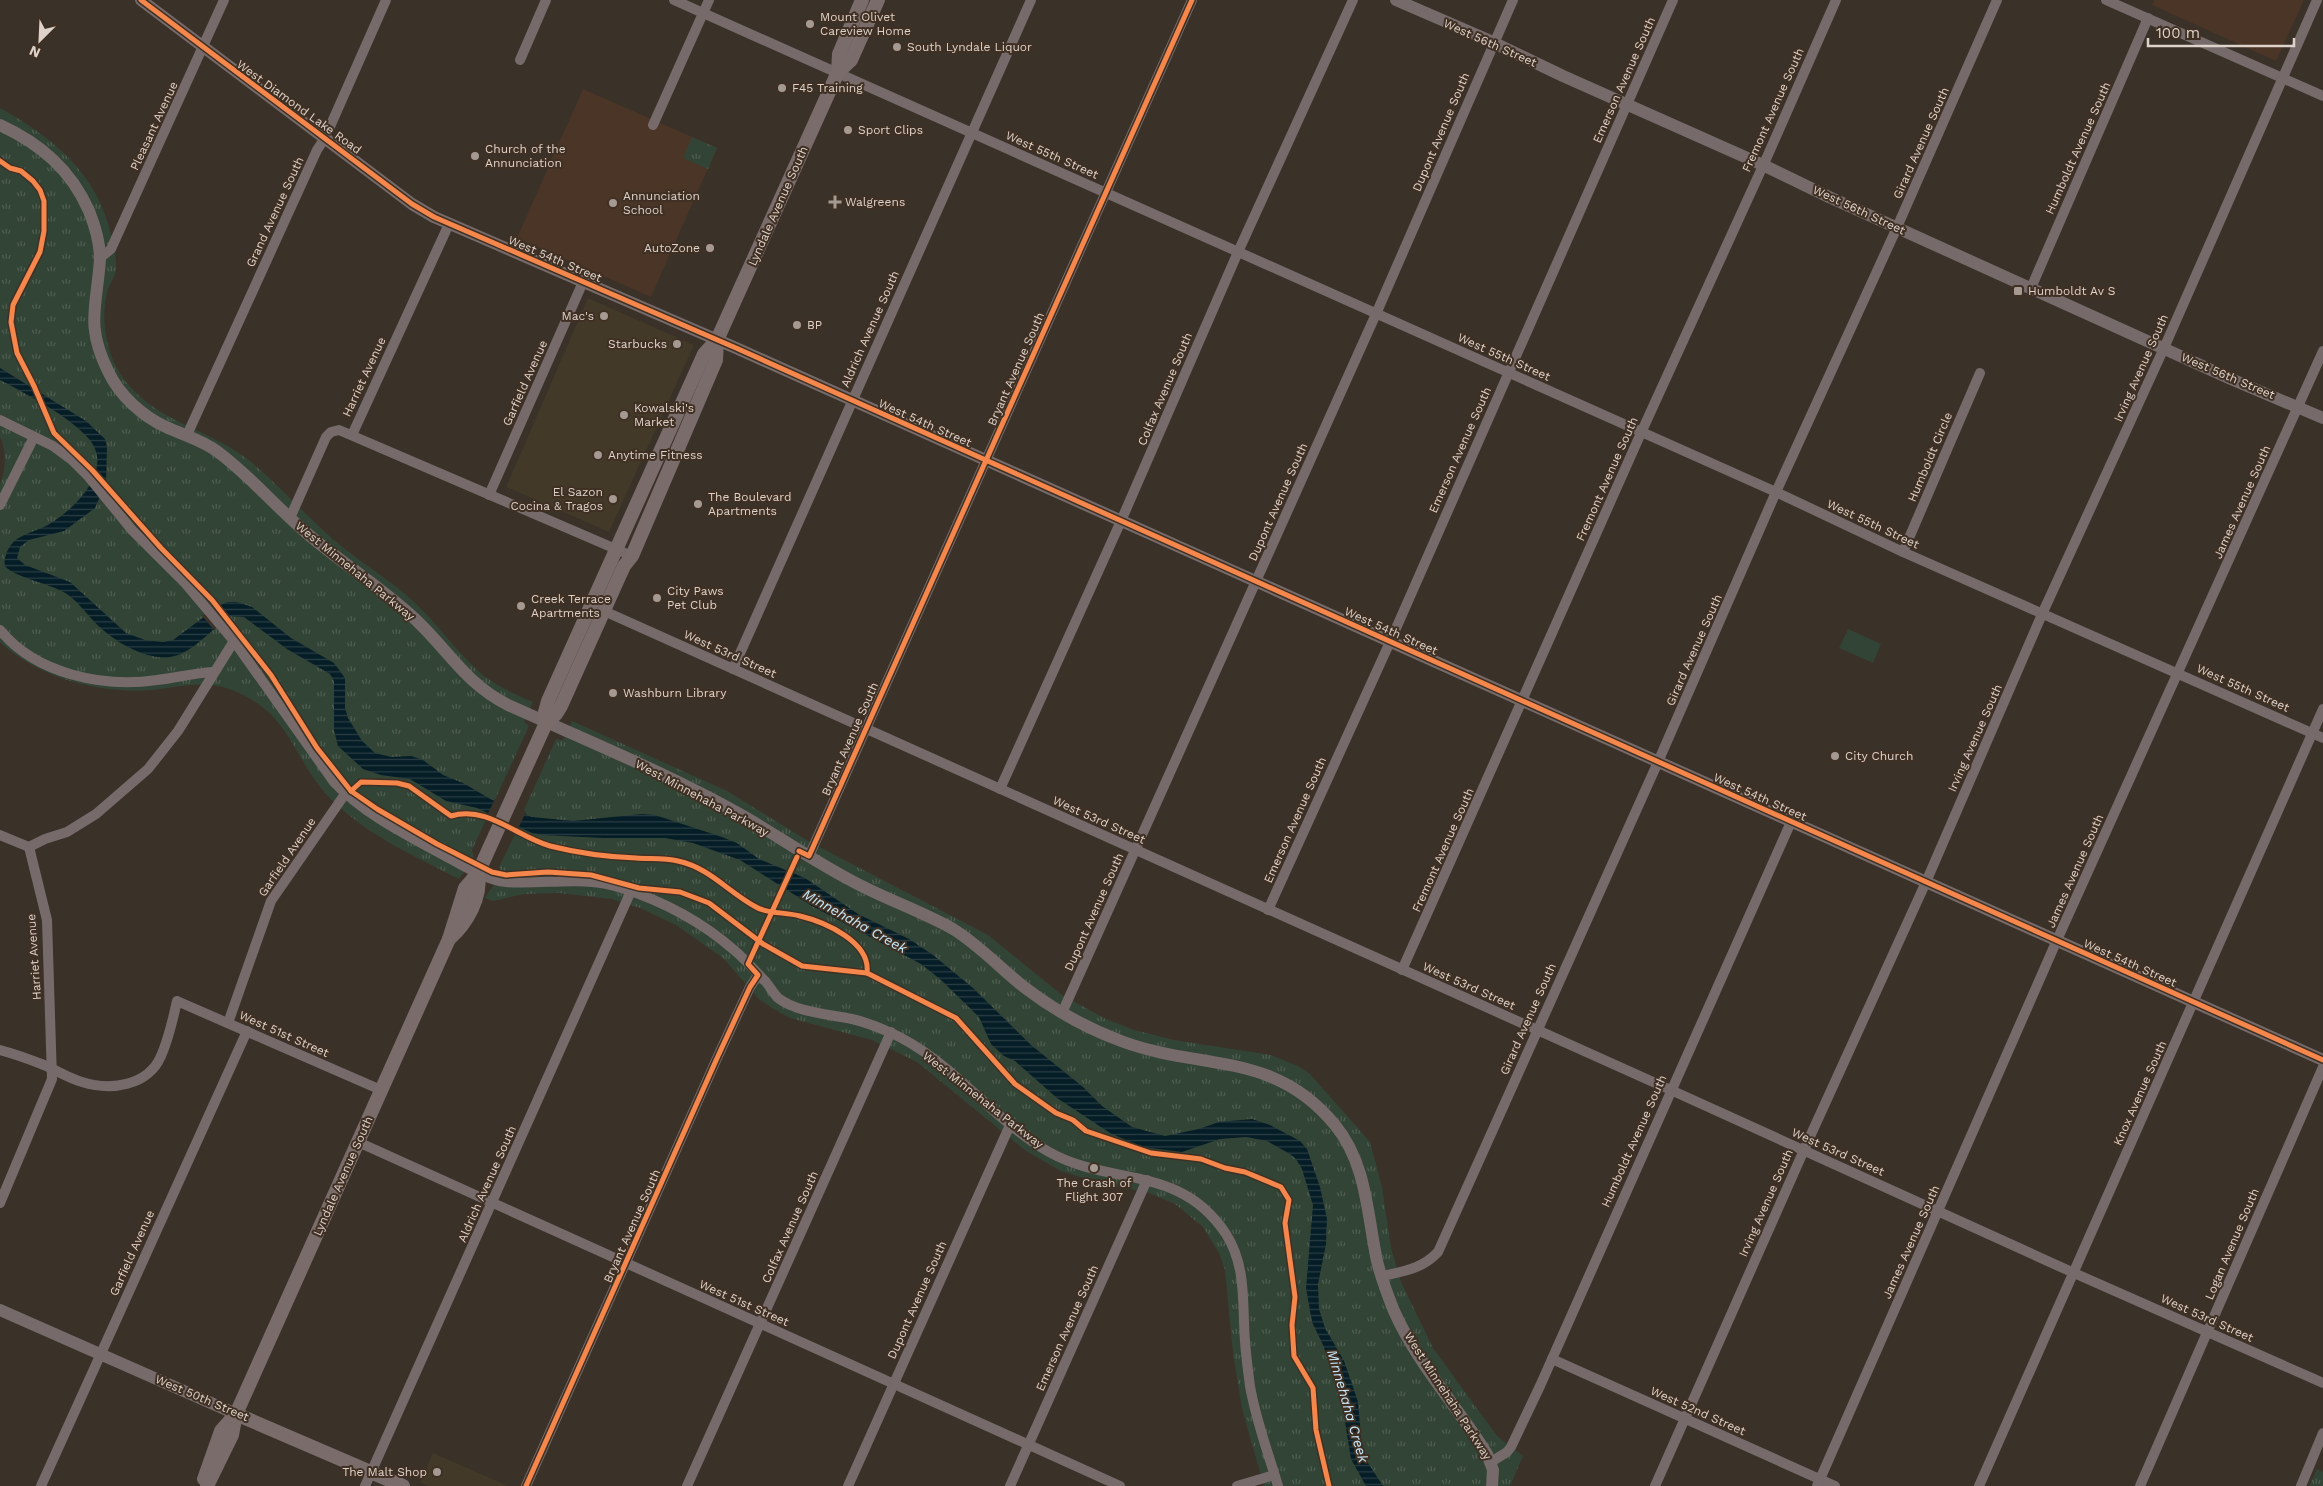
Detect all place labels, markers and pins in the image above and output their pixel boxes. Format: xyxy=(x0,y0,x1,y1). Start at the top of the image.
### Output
place label: Mount Olivet Careview Home xyxy=(820,10,911,38)
marker: Mount Olivet Careview Home xyxy=(804,18,816,30)
place label: South Lyndale Liquor xyxy=(907,40,1032,54)
marker: South Lyndale Liquor xyxy=(891,41,903,53)
place label: F45 Training xyxy=(792,81,863,95)
marker: F45 Training xyxy=(776,82,788,94)
place label: Sport Clips xyxy=(858,123,923,137)
marker: Sport Clips xyxy=(842,124,854,136)
place label: Church of the Annunciation xyxy=(485,142,566,170)
marker: Church of the Annunciation xyxy=(469,150,481,162)
place label: Annunciation School xyxy=(623,189,700,217)
place label: Walgreens xyxy=(845,195,905,209)
marker: Walgreens xyxy=(829,196,841,208)
marker: Annunciation School xyxy=(607,197,619,209)
place label: AutoZone xyxy=(644,241,700,255)
marker: AutoZone xyxy=(704,242,716,254)
place label: Humboldt Av S xyxy=(2028,284,2115,298)
marker: Humboldt Av S xyxy=(2012,285,2024,297)
place label: Mac's xyxy=(561,309,594,323)
marker: Mac's xyxy=(598,310,610,322)
place label: BP xyxy=(807,318,822,332)
marker: BP xyxy=(791,319,803,331)
place label: Starbucks xyxy=(608,337,667,351)
marker: Starbucks xyxy=(671,338,683,350)
place label: Kowalski's Market xyxy=(634,401,694,429)
marker: Kowalski's Market xyxy=(618,409,630,421)
place label: Anytime Fitness xyxy=(608,448,703,462)
marker: Anytime Fitness xyxy=(592,449,604,461)
place label: El Sazon Cocina & Tragos xyxy=(511,485,603,513)
place label: The Boulevard Apartments xyxy=(708,490,791,518)
marker: El Sazon Cocina & Tragos xyxy=(607,493,619,505)
marker: The Boulevard Apartments xyxy=(692,498,704,510)
place label: City Paws Pet Club xyxy=(667,584,724,612)
place label: Creek Terrace Apartments xyxy=(531,592,611,620)
marker: City Paws Pet Club xyxy=(651,592,663,604)
marker: Creek Terrace Apartments xyxy=(515,600,527,612)
place label: Washburn Library xyxy=(623,686,727,700)
marker: Washburn Library xyxy=(607,687,619,699)
place label: City Church xyxy=(1845,749,1913,763)
marker: City Church xyxy=(1829,750,1841,762)
marker: The Crash of Flight 307 xyxy=(1088,1162,1100,1174)
place label: The Crash of Flight 307 xyxy=(1057,1176,1132,1204)
place label: The Malt Shop xyxy=(342,1465,427,1479)
marker: The Malt Shop xyxy=(431,1466,443,1478)

